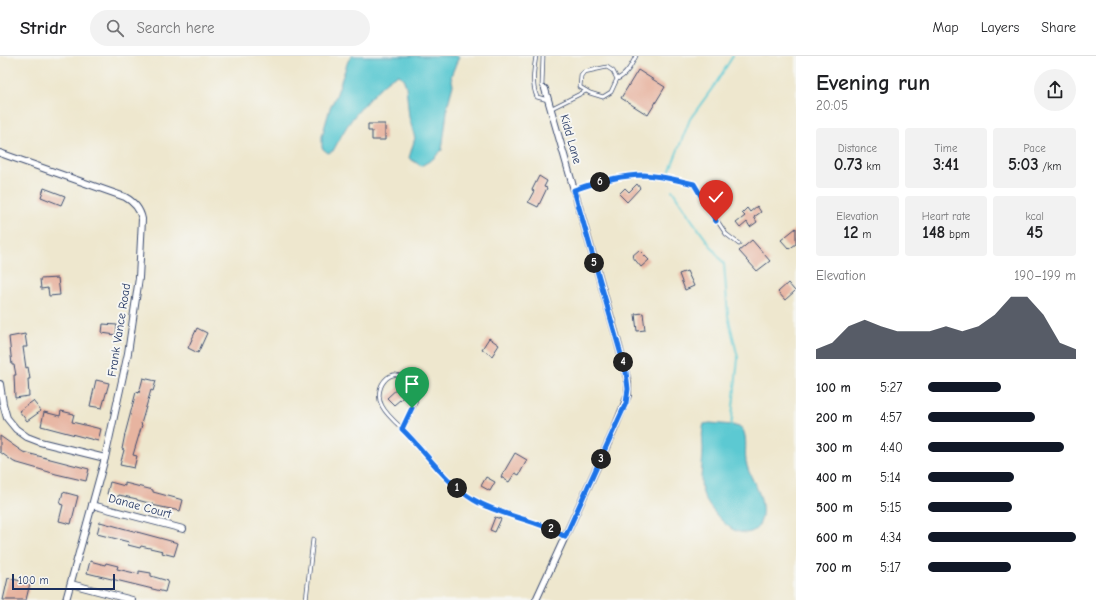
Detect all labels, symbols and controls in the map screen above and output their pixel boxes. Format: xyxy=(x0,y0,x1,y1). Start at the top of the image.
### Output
search box xyxy=(90,10,370,46)
text: Stridr xyxy=(20,17,66,39)
icon: search xyxy=(104,17,126,39)
text: Search here xyxy=(136,19,215,37)
text: Map xyxy=(932,19,959,36)
text: Layers xyxy=(981,19,1019,36)
text: Share xyxy=(1041,19,1076,36)
button: share xyxy=(1034,69,1076,111)
text: Evening run xyxy=(816,70,930,96)
text: 20:05 xyxy=(816,98,848,113)
street label: Kidd Lane xyxy=(557,113,585,165)
text: Distance xyxy=(838,142,877,155)
text: Time xyxy=(935,142,957,155)
text: Pace xyxy=(1024,142,1046,155)
text: 0.73 xyxy=(834,155,863,174)
text: 3:41 xyxy=(933,155,959,174)
text: 5:03 xyxy=(1008,155,1039,174)
text: km xyxy=(863,160,881,173)
text: /km xyxy=(1039,160,1061,173)
pin: 6 xyxy=(590,172,610,192)
text: 6 xyxy=(597,175,603,188)
pin xyxy=(699,180,733,221)
icon: check xyxy=(705,186,727,208)
text: Elevation xyxy=(836,210,878,223)
text: Heart rate xyxy=(922,210,970,223)
text: kcal xyxy=(1025,210,1044,223)
text: 12 xyxy=(843,223,859,242)
text: 148 xyxy=(922,223,945,242)
text: 45 xyxy=(1026,223,1043,242)
text: m xyxy=(859,228,871,241)
text: bpm xyxy=(945,228,970,241)
pin: 5 xyxy=(584,253,604,273)
text: 5 xyxy=(591,256,597,269)
text: Elevation xyxy=(816,268,866,283)
text: 190–199 m xyxy=(1014,268,1076,283)
street label: Frank Vance Road xyxy=(105,282,133,378)
pin: 4 xyxy=(613,352,633,372)
text: 4 xyxy=(620,355,626,368)
pin xyxy=(395,367,429,408)
icon: arrive xyxy=(401,373,423,395)
text: 100 m xyxy=(816,380,851,395)
text: 5:27 xyxy=(880,380,902,395)
text: 200 m xyxy=(816,410,852,425)
text: 4:57 xyxy=(880,410,902,425)
text: 300 m xyxy=(816,440,852,455)
text: 4:40 xyxy=(880,440,903,455)
pin: 3 xyxy=(591,449,611,469)
text: 3 xyxy=(598,452,604,465)
text: 400 m xyxy=(816,470,852,485)
text: 5:14 xyxy=(880,470,901,485)
pin: 1 xyxy=(447,478,467,498)
text: 1 xyxy=(455,481,459,494)
street label: Danae Court xyxy=(107,491,174,521)
text: 500 m xyxy=(816,500,853,515)
text: 5:15 xyxy=(880,500,902,515)
pin: 2 xyxy=(541,519,561,539)
text: 2 xyxy=(548,522,554,535)
text: 600 m xyxy=(816,530,853,545)
text: 4:34 xyxy=(880,530,902,545)
text: 700 m xyxy=(816,560,852,575)
text: 5:17 xyxy=(880,560,901,575)
scale bar xyxy=(12,572,115,591)
text: 100 m xyxy=(18,574,49,587)

